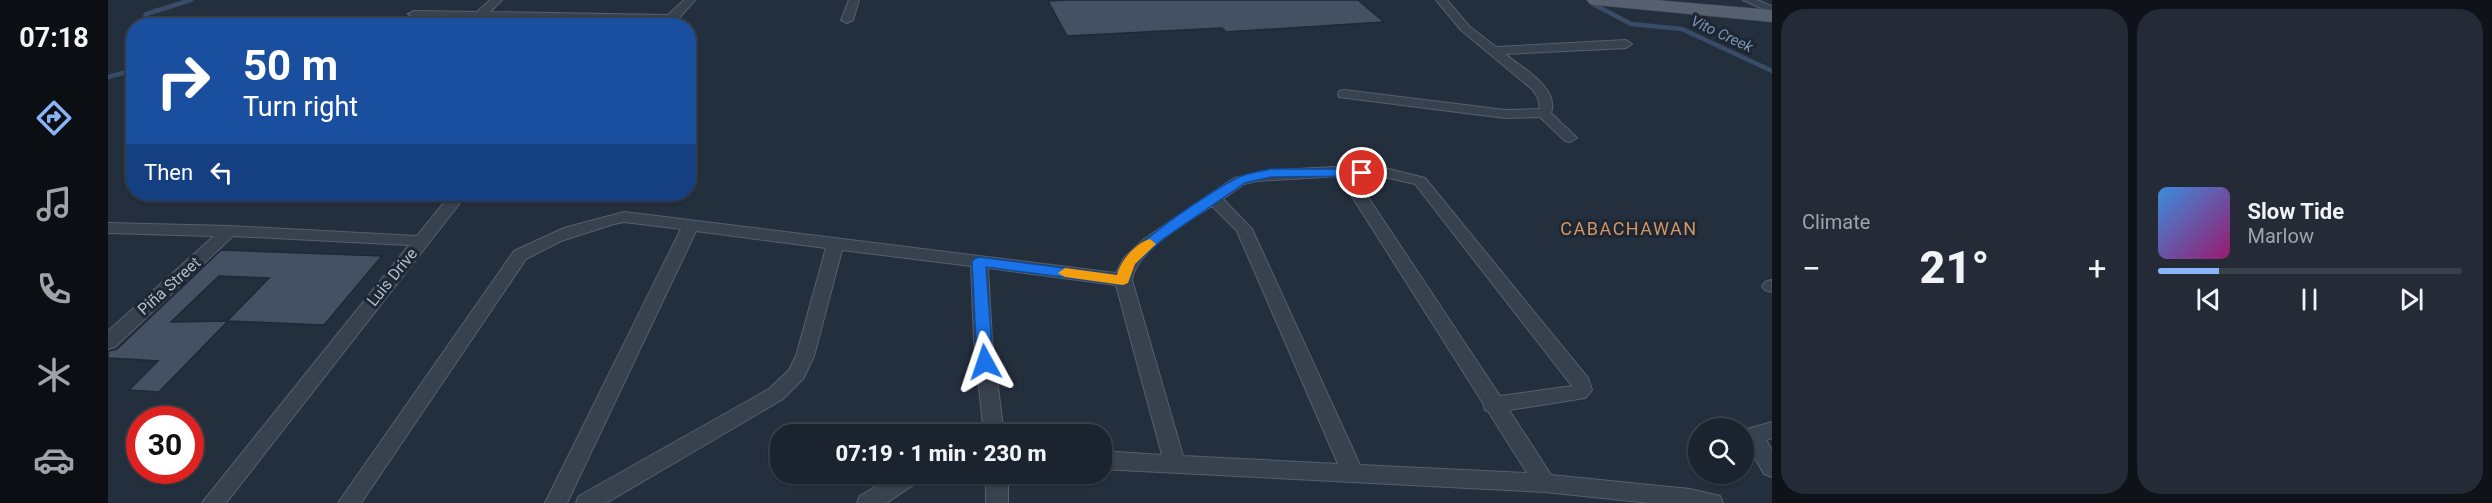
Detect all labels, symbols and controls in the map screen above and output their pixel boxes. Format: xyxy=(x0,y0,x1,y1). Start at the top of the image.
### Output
water label: Vito Creek xyxy=(1688,12,1756,56)
text: 07:18 xyxy=(19,22,89,54)
text: 50 m xyxy=(243,41,338,90)
icon: right xyxy=(144,42,222,120)
text: Turn right xyxy=(243,91,358,123)
icon: directions xyxy=(33,97,75,139)
pin xyxy=(1336,147,1387,198)
icon: left xyxy=(205,156,238,189)
icon: arrive xyxy=(1345,156,1378,189)
text: Then xyxy=(144,160,193,185)
icon: music xyxy=(33,183,75,225)
text: Slow Tide xyxy=(2248,199,2344,224)
text: Climate xyxy=(1802,210,1870,234)
district label: CABACHAWAN xyxy=(1560,218,1698,239)
text: Marlow xyxy=(2248,224,2314,248)
text: 21° xyxy=(1920,241,1989,294)
street label: Luis Drive xyxy=(363,244,421,310)
text: − xyxy=(1802,249,1821,288)
text: + xyxy=(2088,249,2107,288)
street label: Piña Street xyxy=(134,253,204,319)
icon: phone xyxy=(33,268,75,310)
icon: previous xyxy=(2192,283,2225,316)
icon: pause xyxy=(2293,283,2326,316)
icon: next xyxy=(2395,283,2428,316)
position arrow xyxy=(953,330,1017,394)
icon: climate xyxy=(33,354,75,396)
speed limit sign: 30 xyxy=(126,406,204,484)
map controls xyxy=(1688,418,1754,484)
button: search xyxy=(1688,418,1754,484)
icon: car xyxy=(33,439,75,481)
text: 07:19 · 1 min · 230 m xyxy=(836,441,1046,466)

